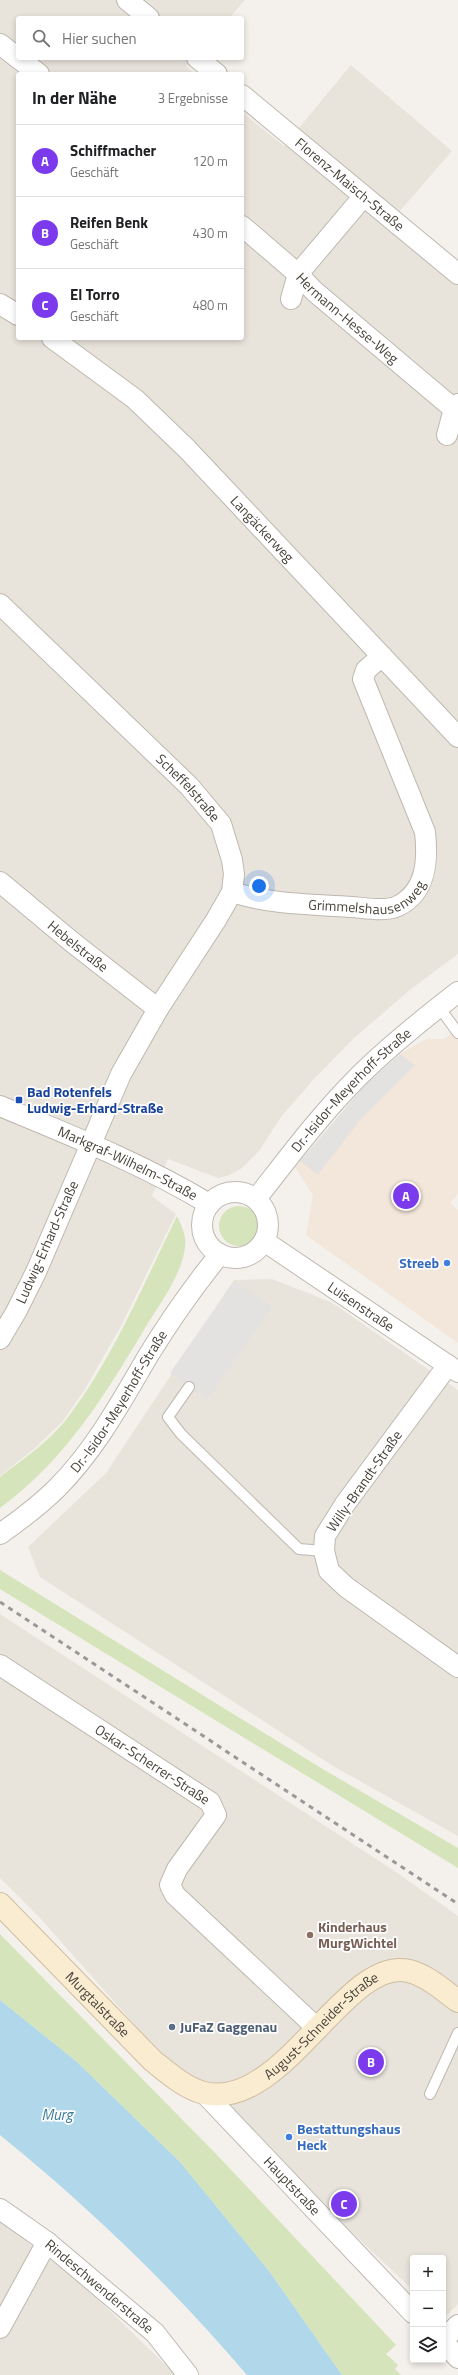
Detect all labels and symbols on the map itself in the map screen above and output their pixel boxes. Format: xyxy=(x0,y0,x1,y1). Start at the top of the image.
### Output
street label: Florenz-Maisch-Straße xyxy=(291,132,409,236)
street label: Hermann-Hesse-Weg xyxy=(292,267,404,368)
street label: Langäckerweg xyxy=(226,491,299,567)
street label: Scheffelstraße xyxy=(151,749,226,826)
your location xyxy=(249,876,269,896)
street label: Grimmelshausenweg xyxy=(308,877,430,919)
street label: Hebelstraße xyxy=(43,915,113,977)
street label: Dr.-Isidor-Meyerhoff-Straße xyxy=(286,1022,416,1156)
place label: Bad Rotenfels Ludwig-Erhard-Straße xyxy=(27,1081,163,1118)
marker: Bad Rotenfels Ludwig-Erhard-Straße xyxy=(14,1095,24,1105)
street label: Markgraf-Wilhelm-Straße xyxy=(55,1120,202,1205)
street label: Ludwig-Erhard-Straße xyxy=(10,1177,83,1307)
pin: A xyxy=(393,1181,419,1211)
place label: Streeb xyxy=(399,1252,439,1273)
marker: Streeb xyxy=(442,1258,452,1268)
street label: Luisenstraße xyxy=(324,1276,399,1336)
street label: Dr.-Isidor-Meyerhoff-Straße xyxy=(65,1325,172,1477)
street label: Willy-Brandt-Straße xyxy=(321,1426,407,1536)
street label: Oskar-Scherrer-Straße xyxy=(91,1719,214,1809)
place label: Kinderhaus MurgWichtel xyxy=(318,1916,397,1953)
marker: Kinderhaus MurgWichtel xyxy=(305,1930,315,1940)
street label: Murgtalstraße xyxy=(61,1966,135,2042)
street label: August-Schneider-Straße xyxy=(259,1966,382,2084)
place label: JuFaZ Gaggenau xyxy=(180,2016,277,2037)
marker: JuFaZ Gaggenau xyxy=(167,2022,177,2032)
pin: B xyxy=(358,2047,384,2077)
water label: Murg xyxy=(42,2103,74,2126)
place label: Bestattungshaus Heck xyxy=(297,2118,401,2155)
marker: Bestattungshaus Heck xyxy=(284,2132,294,2142)
street label: Hauptstraße xyxy=(259,2151,326,2220)
pin: C xyxy=(331,2189,357,2219)
street label: Rindeschwenderstraße xyxy=(41,2234,159,2338)

